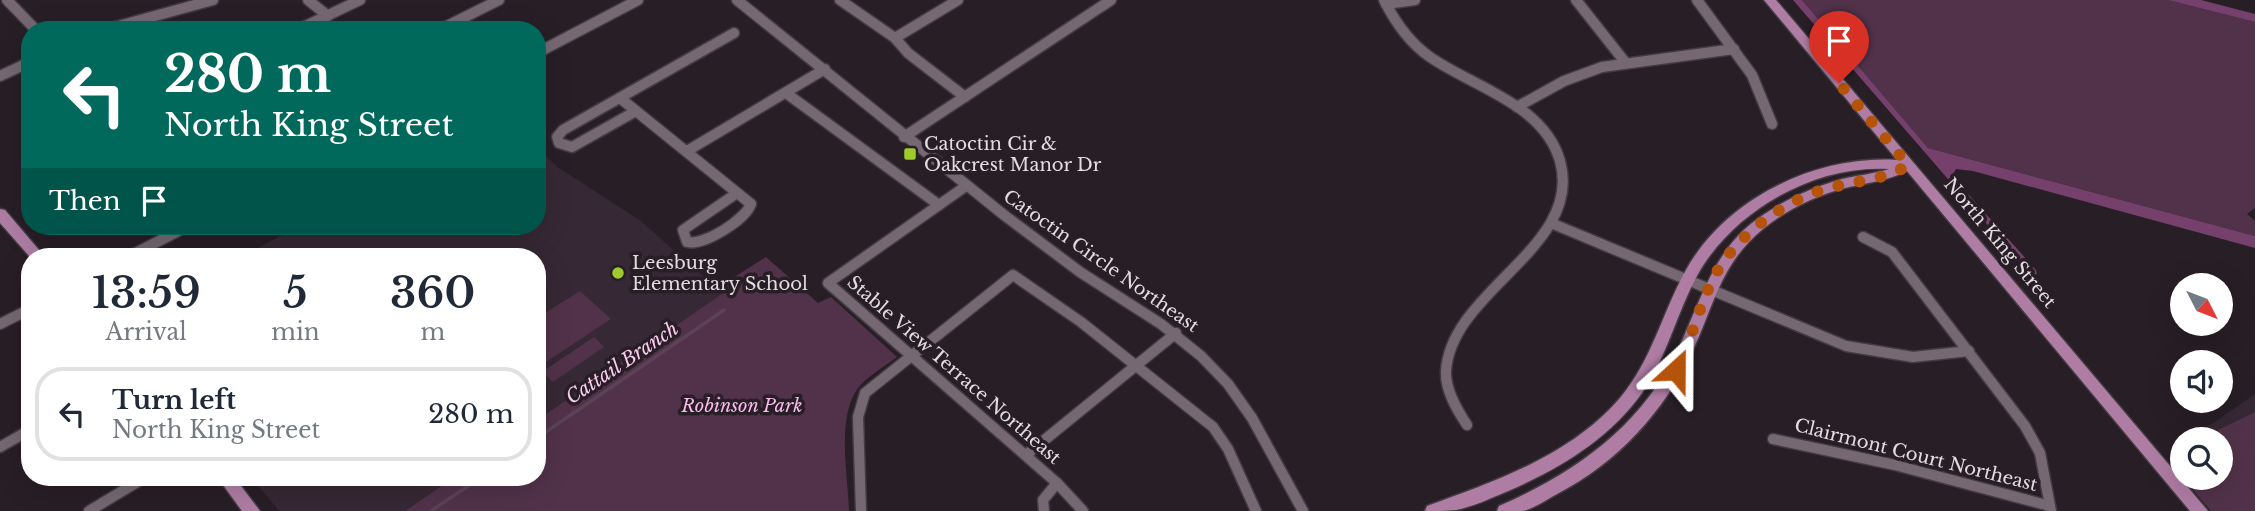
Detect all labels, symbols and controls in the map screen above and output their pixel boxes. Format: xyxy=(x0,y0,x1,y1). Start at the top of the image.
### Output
pin xyxy=(1809,11,1869,83)
icon: arrive xyxy=(1820,22,1858,60)
text: 280 m xyxy=(164,44,331,105)
icon: left xyxy=(49,49,140,140)
text: North King Street xyxy=(164,105,454,145)
place label: Catoctin Cir & Oakcrest Manor Dr xyxy=(924,133,1102,176)
marker: Catoctin Cir & Oakcrest Manor Dr xyxy=(902,146,918,162)
street label: North King Street xyxy=(1939,174,2061,313)
icon: arrive xyxy=(135,182,173,220)
text: Then xyxy=(49,185,121,217)
street label: Catoctin Circle Northeast xyxy=(999,185,1203,337)
place label: Leesburg Elementary School xyxy=(632,252,808,295)
marker: Leesburg Elementary School xyxy=(610,265,626,281)
text: 13:59 xyxy=(91,267,201,319)
text: 5 xyxy=(283,267,308,319)
text: 360 xyxy=(390,267,476,319)
street label: Stable View Terrace Northeast xyxy=(843,271,1065,469)
north arrow xyxy=(2170,273,2233,336)
map controls xyxy=(2170,273,2233,490)
water label: Cattail Branch xyxy=(562,317,683,409)
text: Arrival xyxy=(105,318,187,346)
text: min xyxy=(271,318,320,346)
text: m xyxy=(420,318,445,346)
position arrow xyxy=(1639,333,1713,407)
button: sound xyxy=(2170,350,2233,413)
text: Turn left xyxy=(112,384,236,416)
icon: left xyxy=(53,395,91,433)
park label: Robinson Park xyxy=(680,395,803,417)
text: 280 m xyxy=(428,398,514,430)
street label: Clairmont Court Northeast xyxy=(1792,414,2040,496)
text: North King Street xyxy=(112,416,320,444)
button: search xyxy=(2170,427,2233,490)

